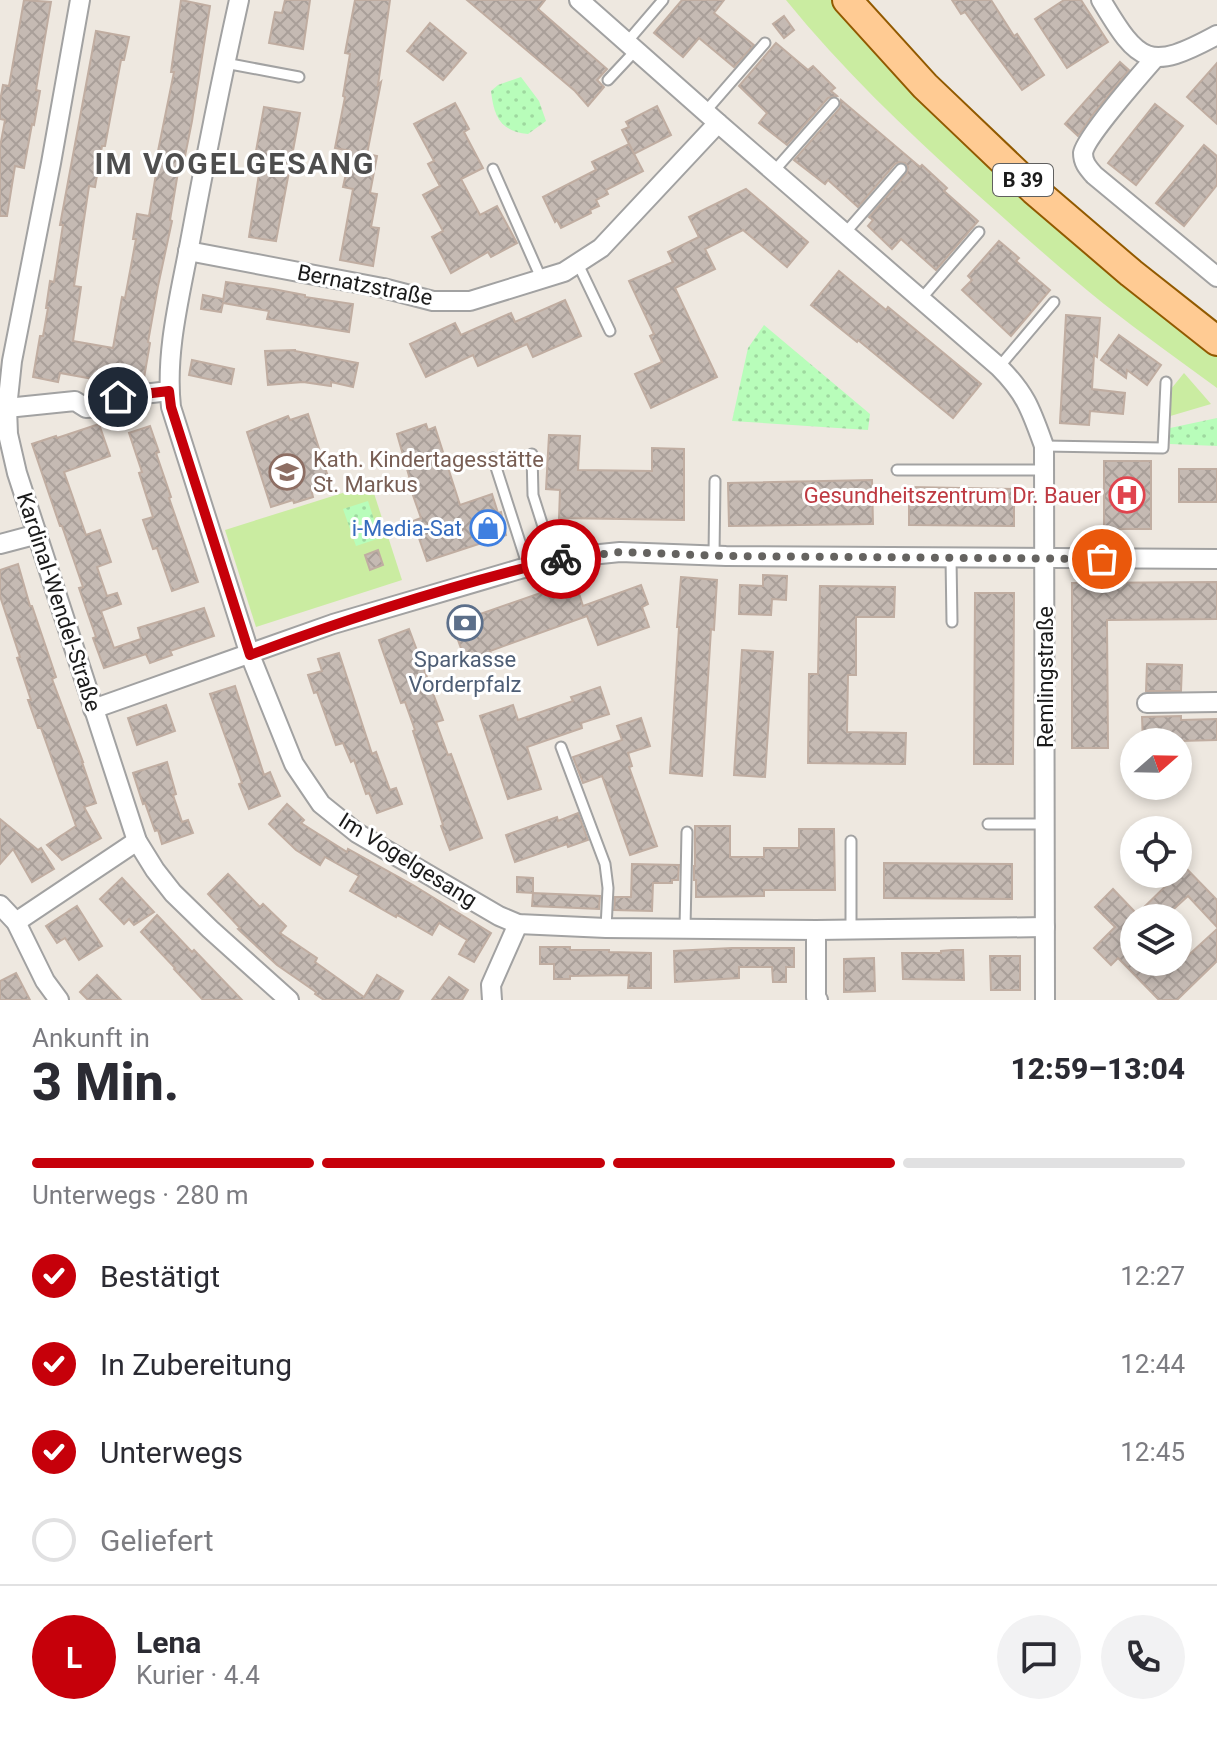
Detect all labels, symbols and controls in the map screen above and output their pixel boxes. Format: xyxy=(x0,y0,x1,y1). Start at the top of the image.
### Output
district label: IM VOGELGESANG xyxy=(95,146,375,181)
road number: B 39 xyxy=(993,164,1053,196)
street label: Bernatzstraße xyxy=(295,260,435,310)
pin xyxy=(84,363,152,431)
icon: home xyxy=(96,375,140,419)
place label: Kath. Kindertagesstätte St. Markus xyxy=(313,447,544,497)
school or university icon: Kath. Kindertagesstätte St. Markus xyxy=(268,453,306,491)
hospital icon: Gesundheitszentrum Dr. Bauer xyxy=(1108,476,1146,514)
place label: Gesundheitszentrum Dr. Bauer xyxy=(804,483,1102,508)
street label: Kardinal-Wendel-Straße xyxy=(12,489,106,715)
shop icon: i-Media-Sat xyxy=(469,509,507,547)
place label: i-Media-Sat xyxy=(352,516,462,541)
courier xyxy=(521,519,601,599)
pin xyxy=(1068,525,1136,593)
icon: bike xyxy=(539,537,583,581)
icon: bag xyxy=(1080,537,1124,581)
bank icon: Sparkasse Vorderpfalz xyxy=(446,604,484,642)
street label: Remlingstraße xyxy=(1033,606,1058,748)
place label: Sparkasse Vorderpfalz xyxy=(408,647,522,697)
north arrow xyxy=(1120,728,1192,800)
map controls xyxy=(1120,728,1192,976)
street label: Im Vogelgesang xyxy=(334,808,482,912)
button: locate xyxy=(1120,816,1192,888)
button: layers xyxy=(1120,904,1192,976)
text: Ankunft in xyxy=(32,1023,150,1053)
text: 12:59–13:04 xyxy=(1010,1051,1185,1086)
text: 3 Min. xyxy=(32,1052,179,1113)
text: Unterwegs · 280 m xyxy=(32,1180,249,1210)
icon: check xyxy=(32,1254,76,1298)
text: Bestätigt xyxy=(100,1259,220,1294)
text: 12:27 xyxy=(1120,1261,1185,1291)
icon: check xyxy=(32,1342,76,1386)
text: In Zubereitung xyxy=(100,1347,292,1382)
text: 12:44 xyxy=(1120,1349,1185,1379)
icon: check xyxy=(32,1430,76,1474)
text: Unterwegs xyxy=(100,1435,243,1470)
text: 12:45 xyxy=(1120,1437,1185,1467)
text: Geliefert xyxy=(100,1523,214,1558)
button: chat xyxy=(997,1615,1081,1699)
button: phone xyxy=(1101,1615,1185,1699)
text: Lena xyxy=(136,1625,201,1660)
text: L xyxy=(66,1640,82,1675)
text: Kurier · 4.4 xyxy=(136,1660,260,1690)

